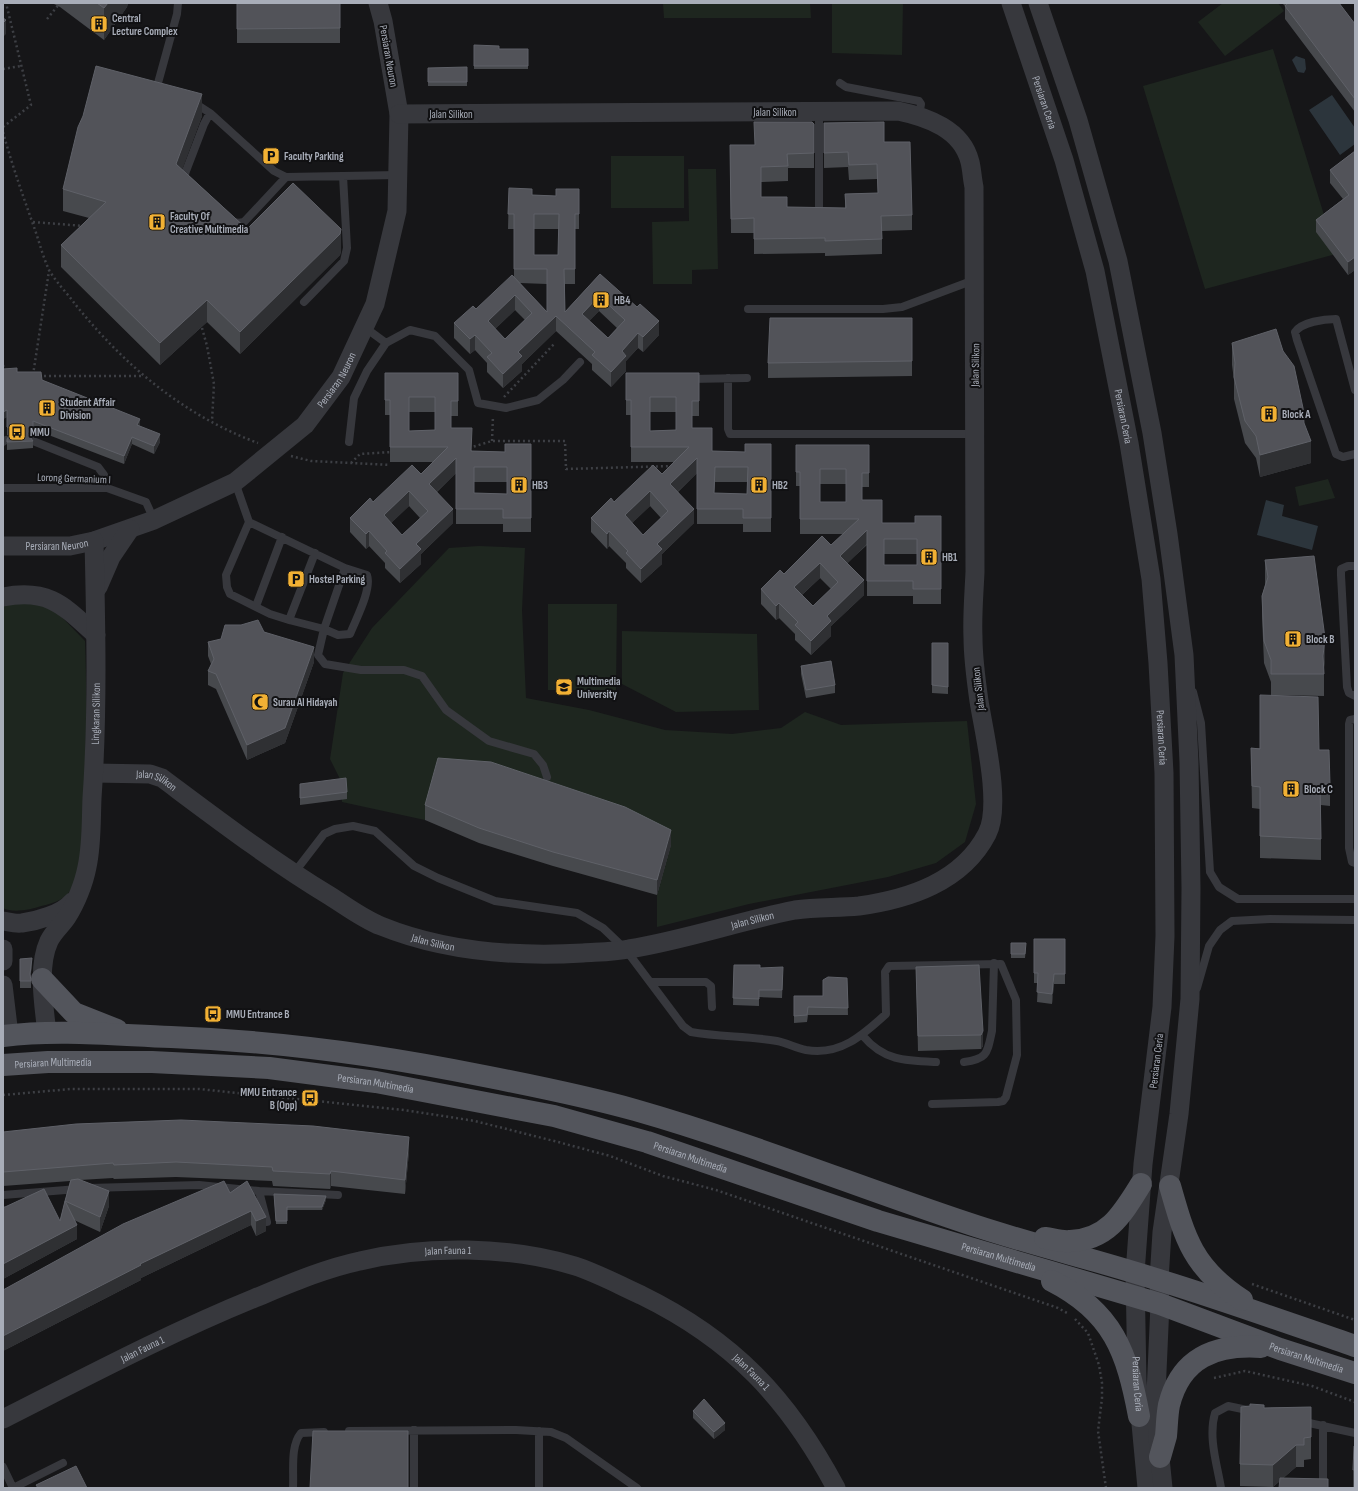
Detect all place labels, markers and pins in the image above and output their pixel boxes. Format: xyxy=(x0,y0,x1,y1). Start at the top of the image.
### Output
place label: Central Lecture Complex xyxy=(112,12,178,38)
building icon: Central Lecture Complex xyxy=(89,14,109,34)
parking icon: Faculty Parking xyxy=(261,146,281,166)
place label: Faculty Parking xyxy=(284,150,344,163)
place label: Faculty Of Creative Multimedia xyxy=(170,210,249,236)
building icon: Faculty Of Creative Multimedia xyxy=(147,212,167,232)
building icon: HB4 xyxy=(591,290,611,310)
place label: HB4 xyxy=(614,294,630,307)
place label: Student Affair Division xyxy=(60,396,116,422)
building icon: Student Affair Division xyxy=(37,398,57,418)
building icon: Block A xyxy=(1259,404,1279,424)
place label: Block A xyxy=(1282,408,1311,421)
bus stop icon: MMU xyxy=(7,422,27,442)
place label: MMU xyxy=(30,426,50,439)
building icon: HB3 xyxy=(509,475,529,495)
building icon: HB2 xyxy=(749,475,769,495)
place label: HB3 xyxy=(532,479,548,492)
place label: HB2 xyxy=(772,479,788,492)
building icon: HB1 xyxy=(919,547,939,567)
place label: HB1 xyxy=(942,551,958,564)
parking icon: Hostel Parking xyxy=(286,569,306,589)
place label: Hostel Parking xyxy=(309,573,366,586)
building icon: Block B xyxy=(1283,629,1303,649)
place label: Block B xyxy=(1306,633,1334,646)
place label: Multimedia University xyxy=(577,675,621,701)
school or university icon: Multimedia University xyxy=(554,677,574,697)
mosque icon: Surau Al Hidayah xyxy=(250,692,270,712)
place label: Surau Al Hidayah xyxy=(273,696,338,709)
building icon: Block C xyxy=(1281,779,1301,799)
place label: Block C xyxy=(1304,783,1333,796)
bus stop icon: MMU Entrance B xyxy=(203,1004,223,1024)
place label: MMU Entrance B xyxy=(226,1008,290,1021)
place label: MMU Entrance B (Opp) xyxy=(240,1086,297,1112)
bus stop icon: MMU Entrance B (Opp) xyxy=(300,1088,320,1108)

